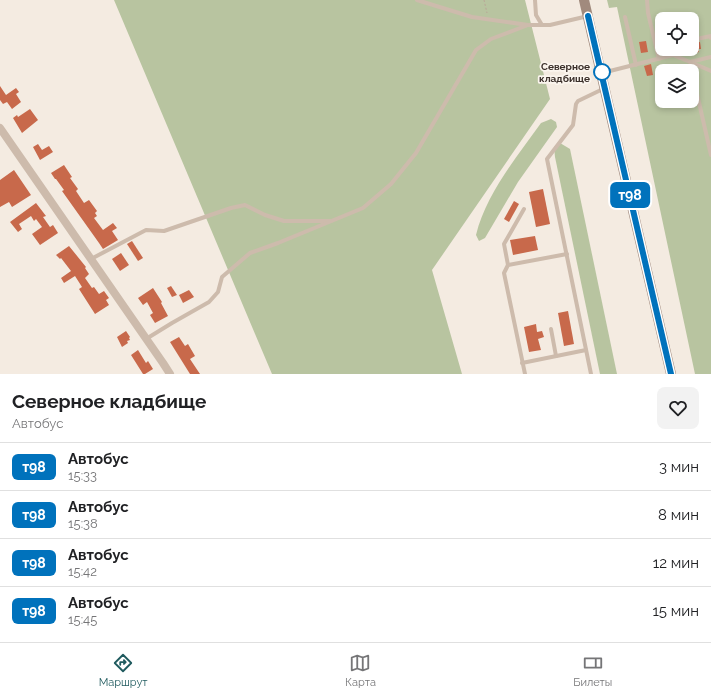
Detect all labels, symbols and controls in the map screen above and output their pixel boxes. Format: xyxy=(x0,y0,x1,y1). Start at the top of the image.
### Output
map controls xyxy=(655,12,699,108)
button: locate xyxy=(655,12,699,56)
place label: Северное кладбище xyxy=(539,61,590,84)
marker: Северное кладбище xyxy=(593,63,611,81)
button: layers xyxy=(655,64,699,108)
line badge: т98 xyxy=(607,182,653,208)
text: т98 xyxy=(618,187,642,203)
button: heart xyxy=(657,387,699,429)
text: Северное кладбище xyxy=(12,390,206,412)
text: Автобус xyxy=(12,416,63,431)
text: Автобус xyxy=(68,450,129,468)
text: 3 мин xyxy=(659,458,699,476)
text: т98 xyxy=(22,459,46,475)
text: 15:33 xyxy=(68,468,97,483)
text: Автобус xyxy=(68,498,129,516)
text: 8 мин xyxy=(658,506,699,524)
text: т98 xyxy=(22,507,46,523)
text: 15:38 xyxy=(68,516,98,531)
text: Автобус xyxy=(68,546,129,564)
text: 12 мин xyxy=(653,554,699,572)
text: т98 xyxy=(22,555,46,571)
text: 15:42 xyxy=(68,564,97,579)
text: Автобус xyxy=(68,594,129,612)
text: 15 мин xyxy=(652,602,699,620)
text: т98 xyxy=(22,603,46,619)
text: 15:45 xyxy=(68,612,97,627)
tab: Маршрут xyxy=(99,652,148,689)
tab: Карта xyxy=(345,652,376,689)
tab: Билеты xyxy=(573,652,612,689)

